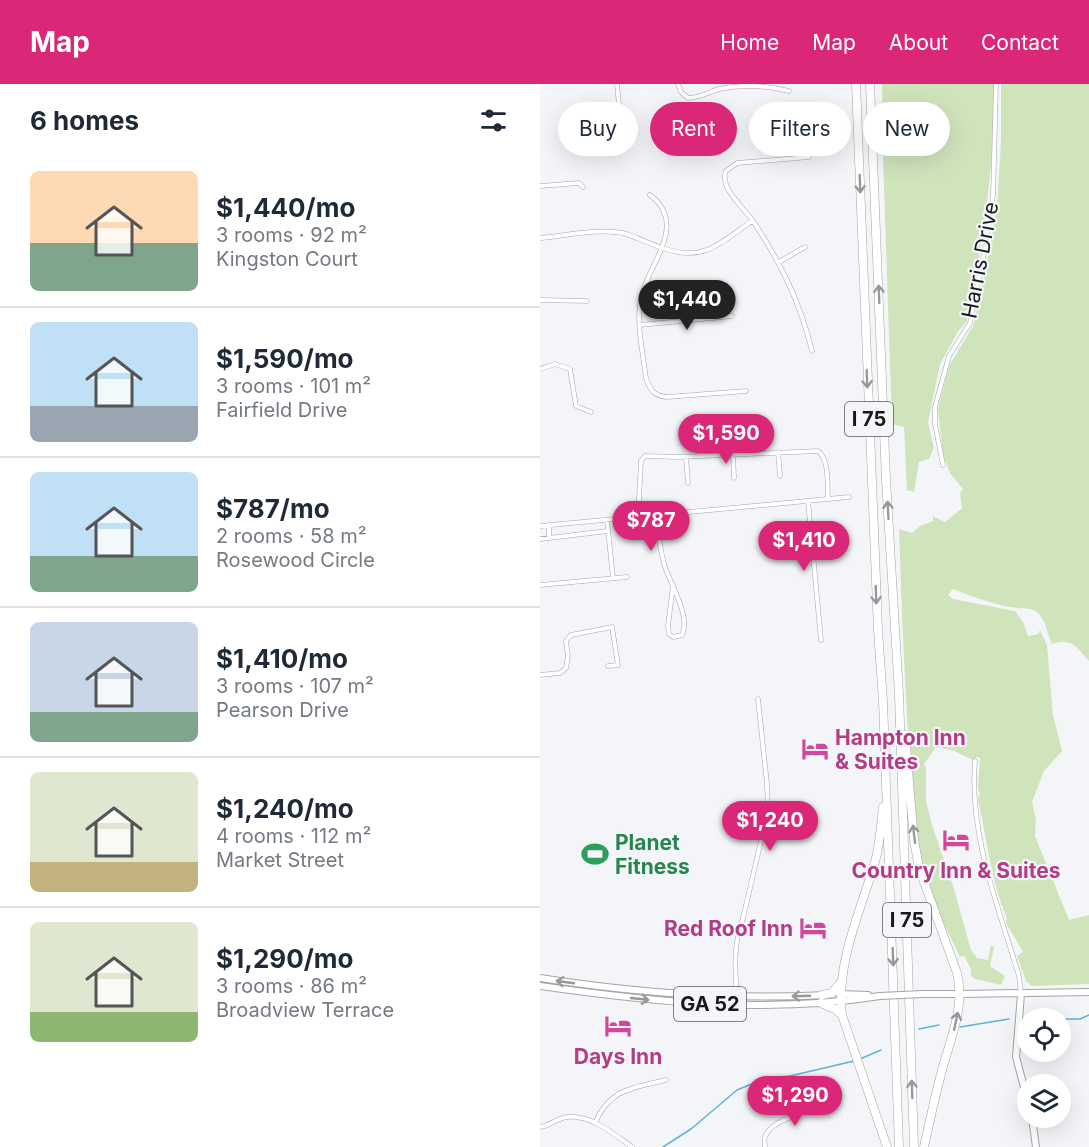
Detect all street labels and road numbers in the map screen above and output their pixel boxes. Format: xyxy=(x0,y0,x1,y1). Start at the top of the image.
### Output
street label: Harris Drive xyxy=(956,200,1004,320)
road number: I 75 xyxy=(845,402,893,436)
road number: I 75 xyxy=(883,903,931,937)
road number: GA 52 xyxy=(674,987,746,1021)

